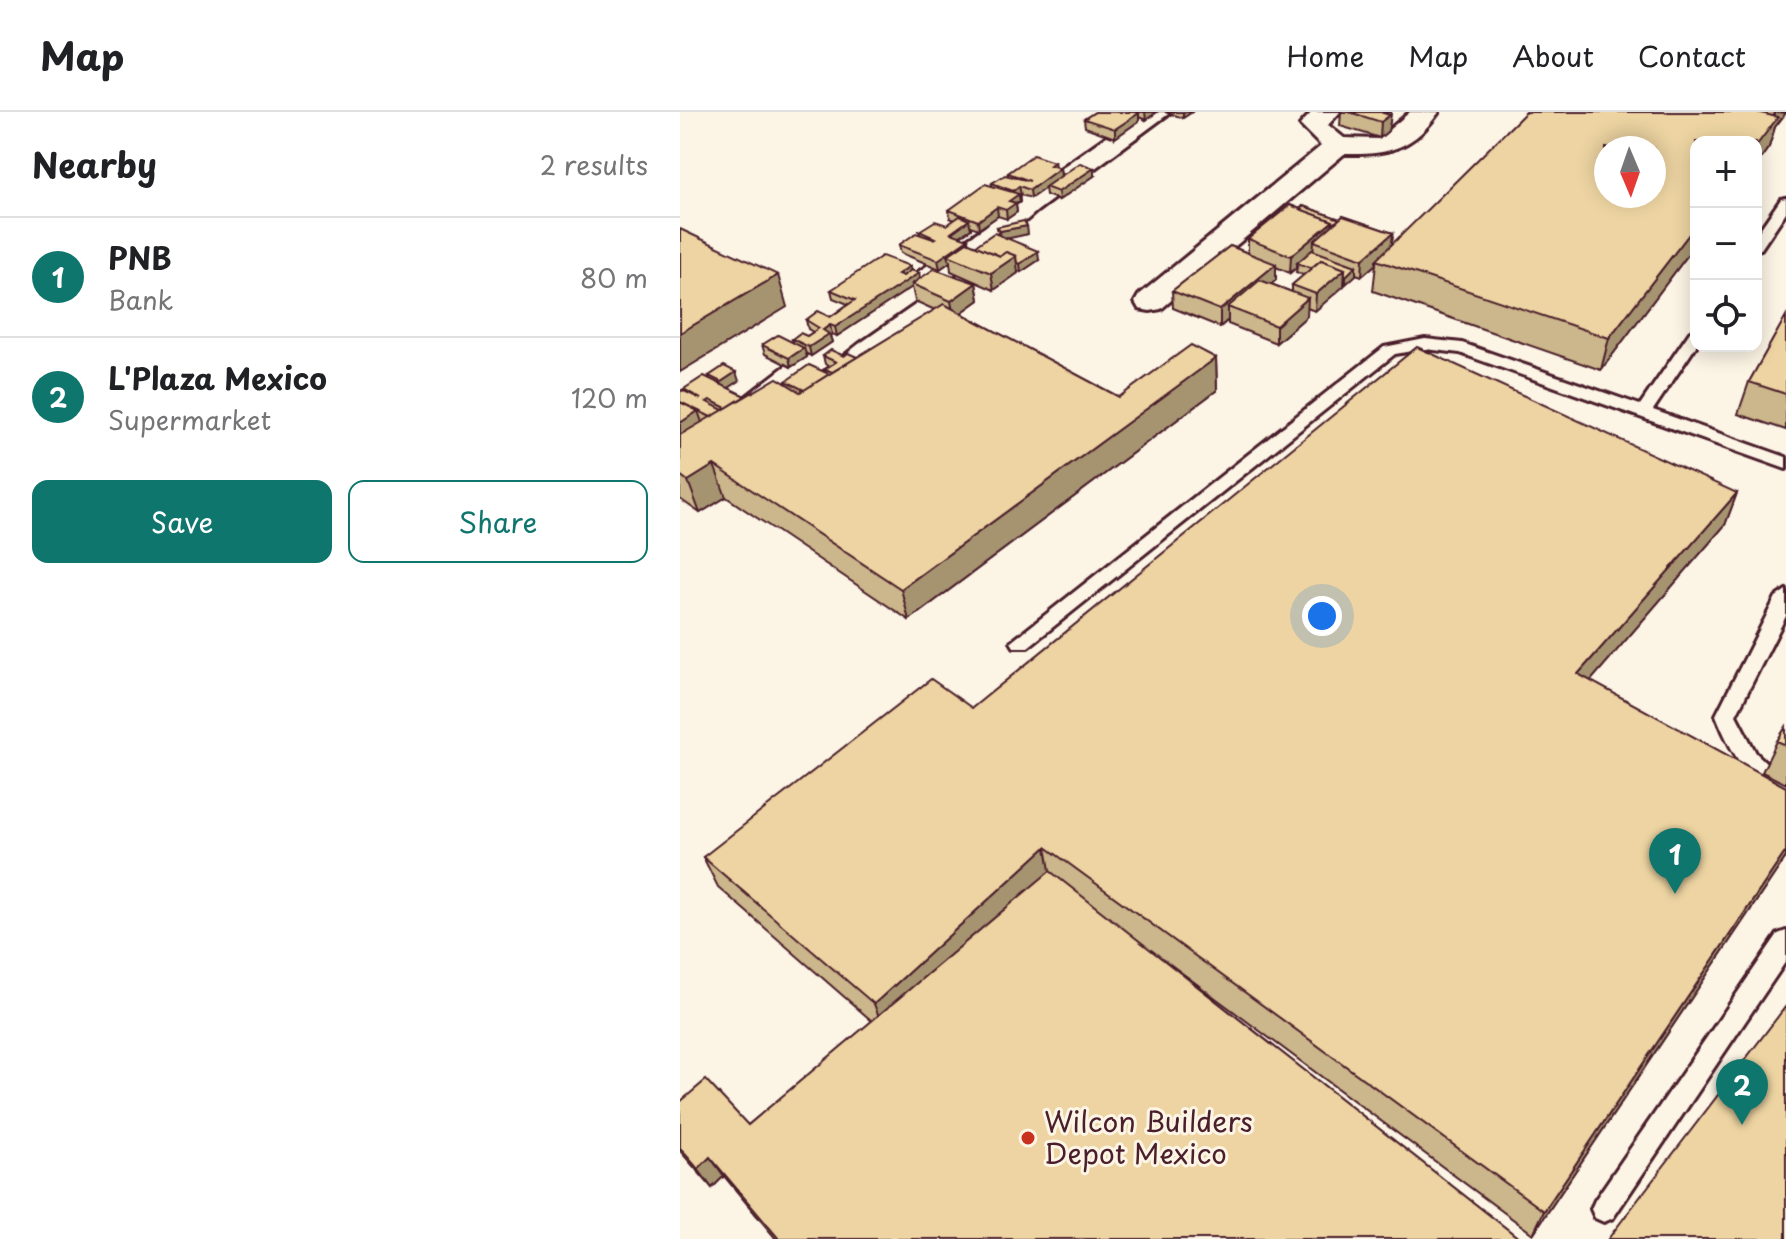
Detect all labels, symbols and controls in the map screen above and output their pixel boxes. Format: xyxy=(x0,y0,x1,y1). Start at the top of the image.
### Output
text: Map xyxy=(40,27,124,84)
text: Home xyxy=(1286,34,1364,77)
text: Map xyxy=(1408,34,1468,77)
text: About xyxy=(1512,34,1594,77)
text: Contact xyxy=(1638,34,1746,77)
north arrow xyxy=(1594,136,1666,208)
map controls xyxy=(1690,136,1762,352)
button: + xyxy=(1690,136,1762,208)
text: Nearby xyxy=(32,138,157,190)
text: 2 results xyxy=(540,145,648,184)
button: − xyxy=(1690,208,1762,280)
text: PNB xyxy=(108,235,172,280)
text: 1 xyxy=(52,258,64,297)
text: 80 m xyxy=(580,258,648,297)
text: Bank xyxy=(108,280,173,319)
button: locate xyxy=(1690,280,1762,352)
text: L'Plaza Mexico xyxy=(108,355,327,400)
text: 2 xyxy=(49,378,67,417)
text: 120 m xyxy=(571,378,648,417)
text: Supermarket xyxy=(108,400,271,439)
button: Save xyxy=(32,480,332,563)
button: Share xyxy=(348,480,648,563)
your location xyxy=(1302,596,1342,636)
pin: 1 xyxy=(1649,828,1701,894)
pin: 2 xyxy=(1716,1059,1768,1125)
place label: Wilcon Builders Depot Mexico xyxy=(1044,1099,1253,1174)
marker: Wilcon Builders Depot Mexico xyxy=(1019,1129,1037,1147)

